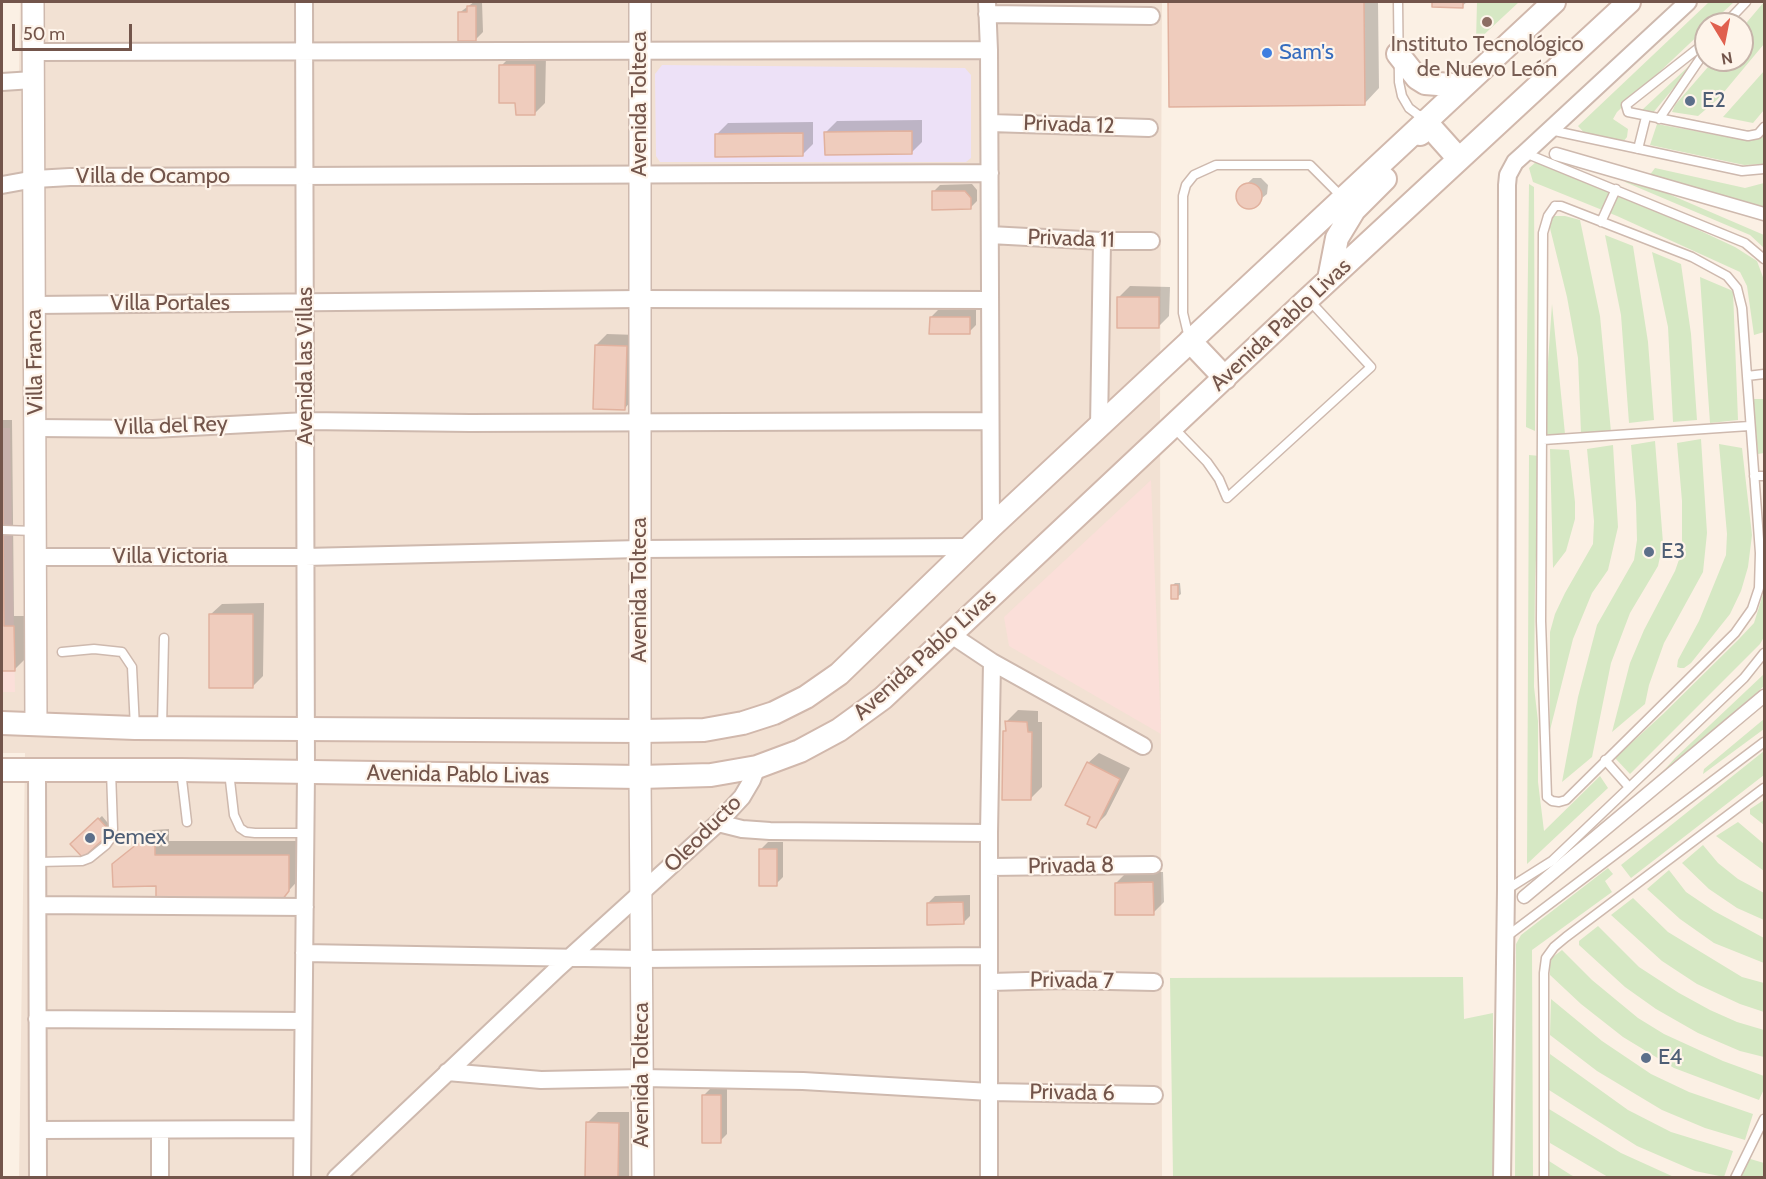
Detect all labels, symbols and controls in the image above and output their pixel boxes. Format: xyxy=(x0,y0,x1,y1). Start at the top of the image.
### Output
scale bar xyxy=(15,12,135,50)
north arrow xyxy=(1694,12,1754,72)
marker: Instituto Tecnológico de Nuevo León xyxy=(1480,15,1494,29)
text: 50 m xyxy=(23,23,65,45)
street label: Avenida Tolteca xyxy=(627,31,653,177)
place label: Instituto Tecnológico de Nuevo León xyxy=(1390,32,1584,84)
place label: Sam's xyxy=(1279,40,1334,66)
marker: Sam's xyxy=(1260,46,1274,60)
text: N xyxy=(1720,48,1734,69)
place label: E2 xyxy=(1702,88,1726,114)
marker: E2 xyxy=(1683,94,1697,108)
street label: Privada 12 xyxy=(1023,110,1115,140)
street label: Villa de Ocampo xyxy=(76,164,230,190)
street label: Privada 11 xyxy=(1027,224,1115,254)
street label: Avenida Pablo Livas xyxy=(1205,253,1357,397)
street label: Avenida las Villas xyxy=(293,287,319,445)
street label: Villa Portales xyxy=(110,291,230,317)
street label: Villa Franca xyxy=(21,309,49,415)
street label: Villa del Rey xyxy=(114,411,228,441)
street label: Avenida Tolteca xyxy=(627,517,653,663)
place label: E3 xyxy=(1661,539,1685,565)
street label: Villa Victoria xyxy=(112,544,228,570)
marker: E3 xyxy=(1642,545,1656,559)
street label: Avenida Pablo Livas xyxy=(848,584,1002,726)
street label: Avenida Pablo Livas xyxy=(366,760,550,790)
street label: Oleoducto xyxy=(659,790,747,878)
place label: Pemex xyxy=(102,825,166,851)
marker: Pemex xyxy=(83,831,97,845)
street label: Privada 8 xyxy=(1028,852,1114,880)
street label: Privada 7 xyxy=(1030,967,1114,995)
street label: Avenida Tolteca xyxy=(629,1002,655,1148)
place label: E4 xyxy=(1658,1045,1682,1071)
marker: E4 xyxy=(1639,1051,1653,1065)
street label: Privada 6 xyxy=(1029,1079,1115,1107)

